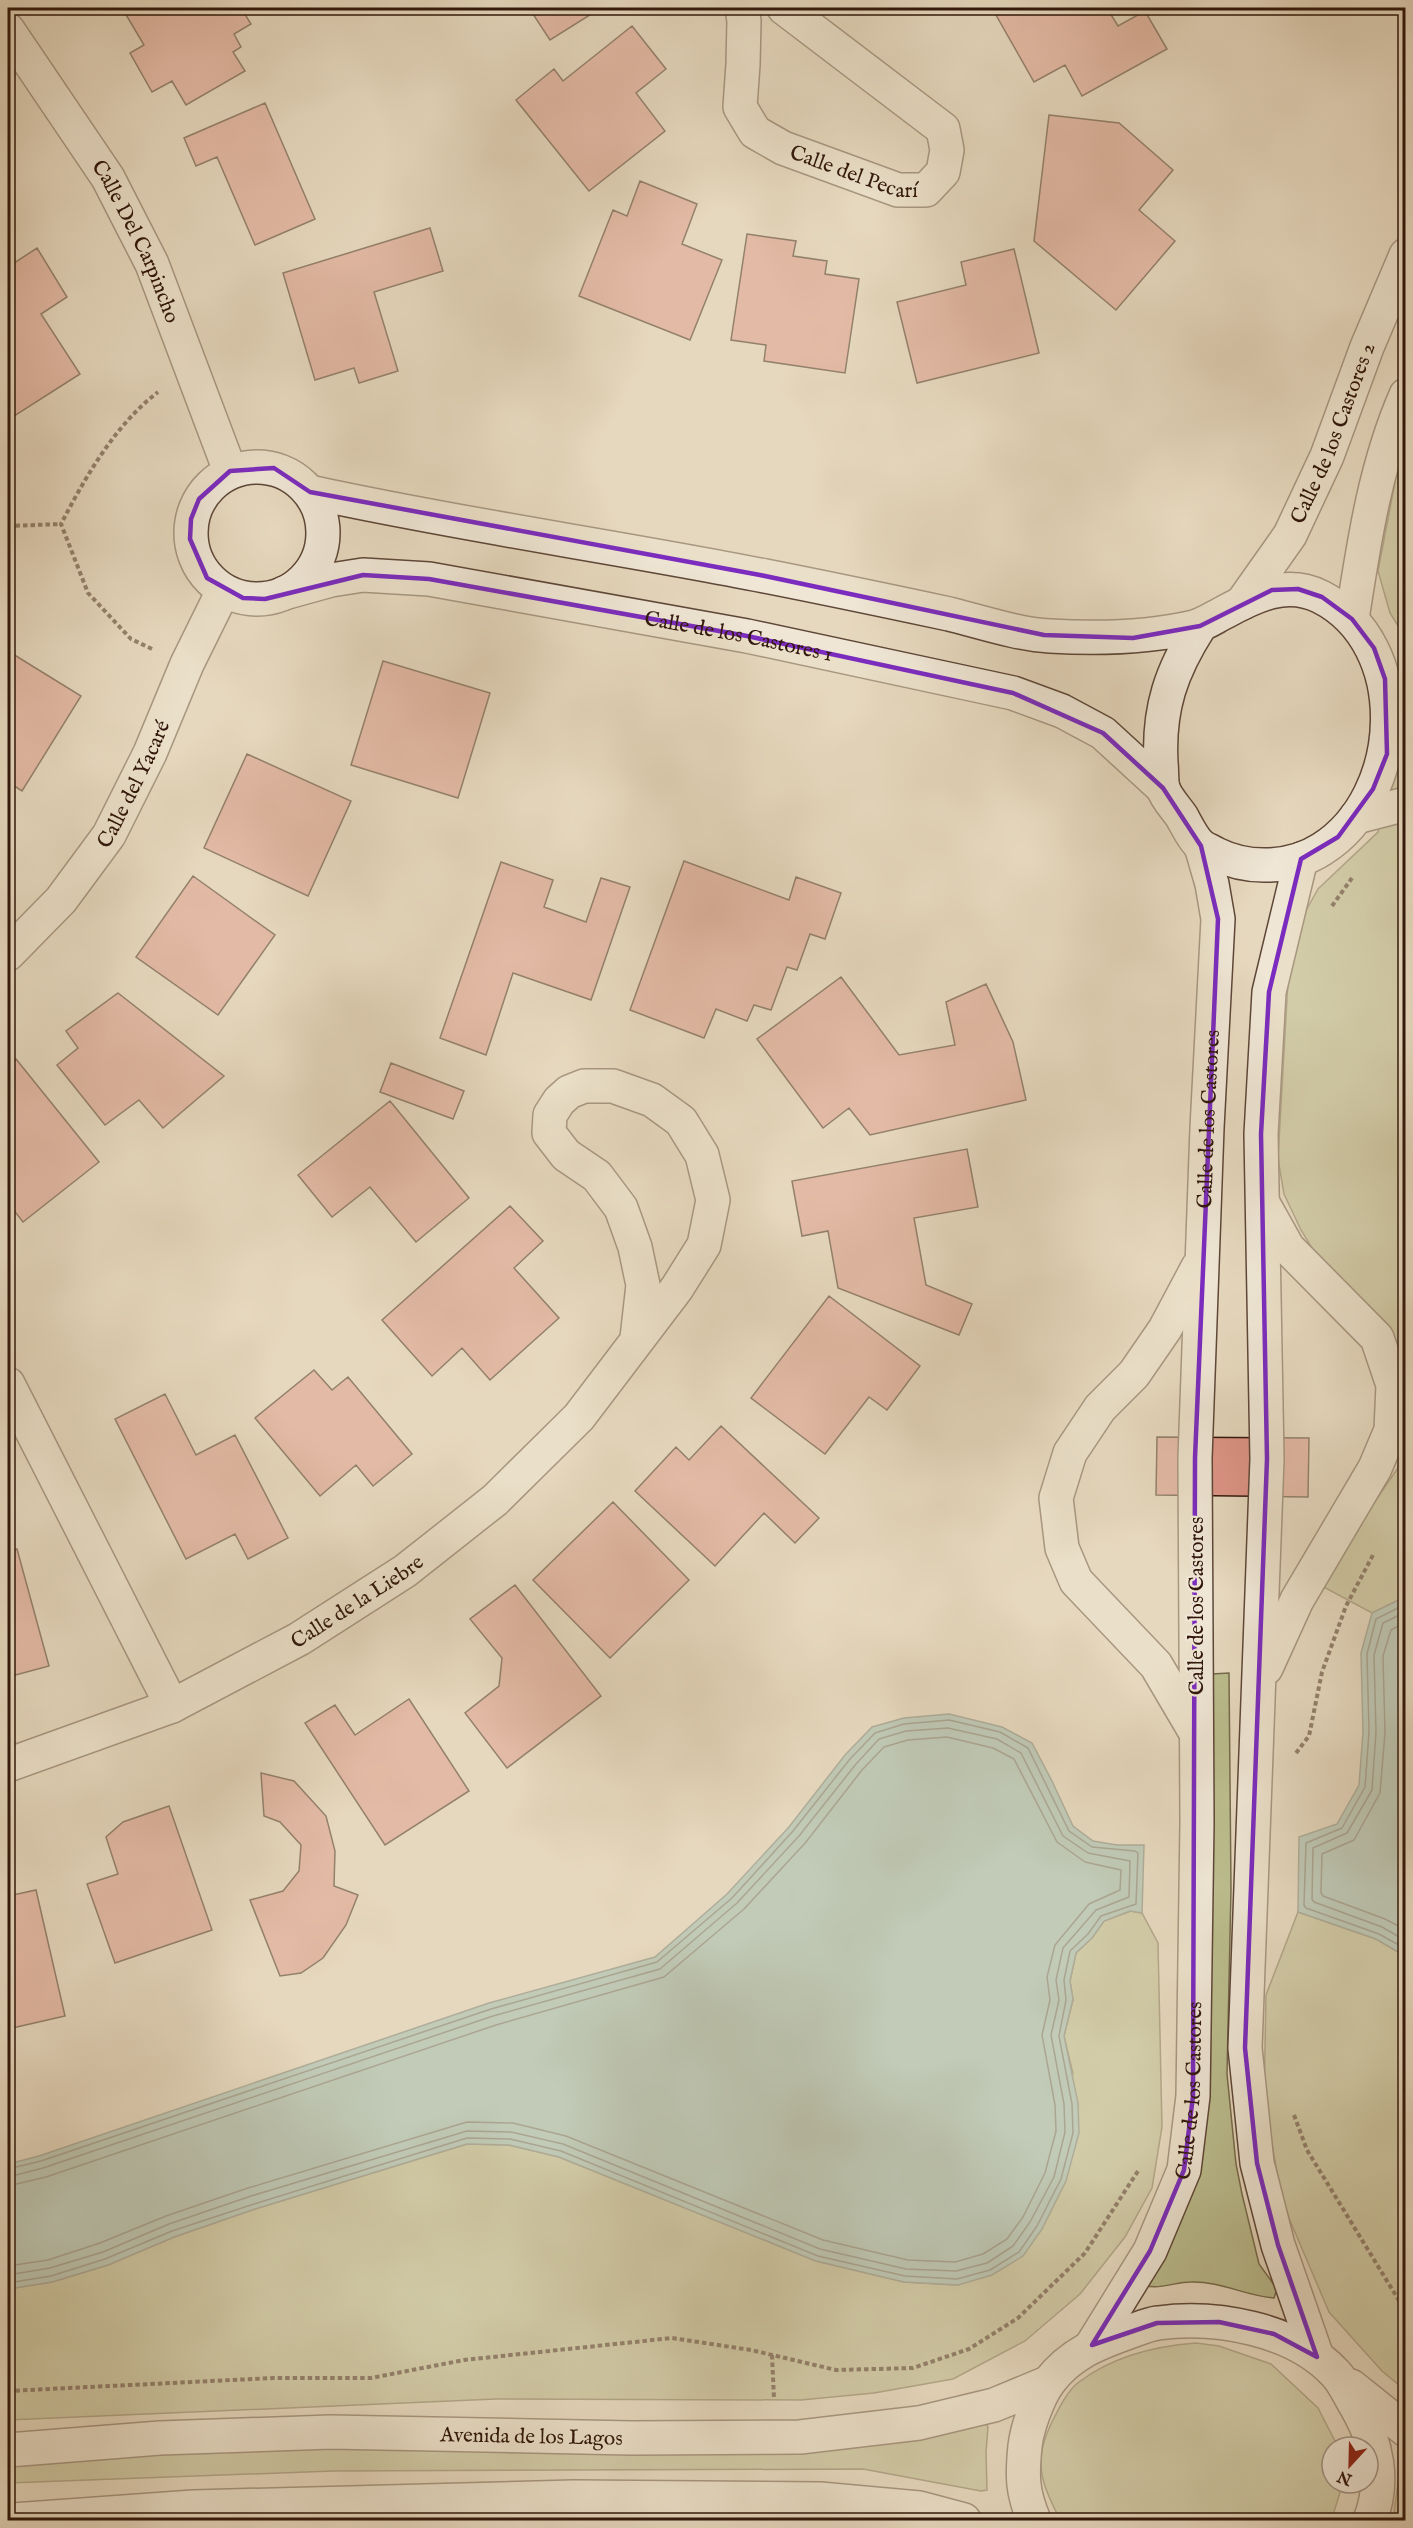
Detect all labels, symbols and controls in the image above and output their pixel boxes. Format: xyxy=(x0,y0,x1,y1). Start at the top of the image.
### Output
street label: Calle del Pecarí xyxy=(786,140,919,205)
street label: Calle Del Carpincho xyxy=(85,155,185,327)
street label: Calle de los Castores 2 xyxy=(1285,339,1383,529)
street label: Calle de los Castores 1 xyxy=(642,606,835,669)
street label: Calle del Yacaré xyxy=(92,716,177,854)
street label: Calle de los Castores xyxy=(1192,1029,1227,1209)
street label: Calle de los Castores xyxy=(1184,1517,1211,1695)
street label: Calle de la Liebre xyxy=(287,1549,430,1656)
street label: Calle de los Castores xyxy=(1169,2001,1209,2185)
street label: Avenida de los Lagos xyxy=(439,2422,623,2453)
north arrow xyxy=(1320,2435,1380,2495)
text: N xyxy=(1335,2465,1356,2489)

